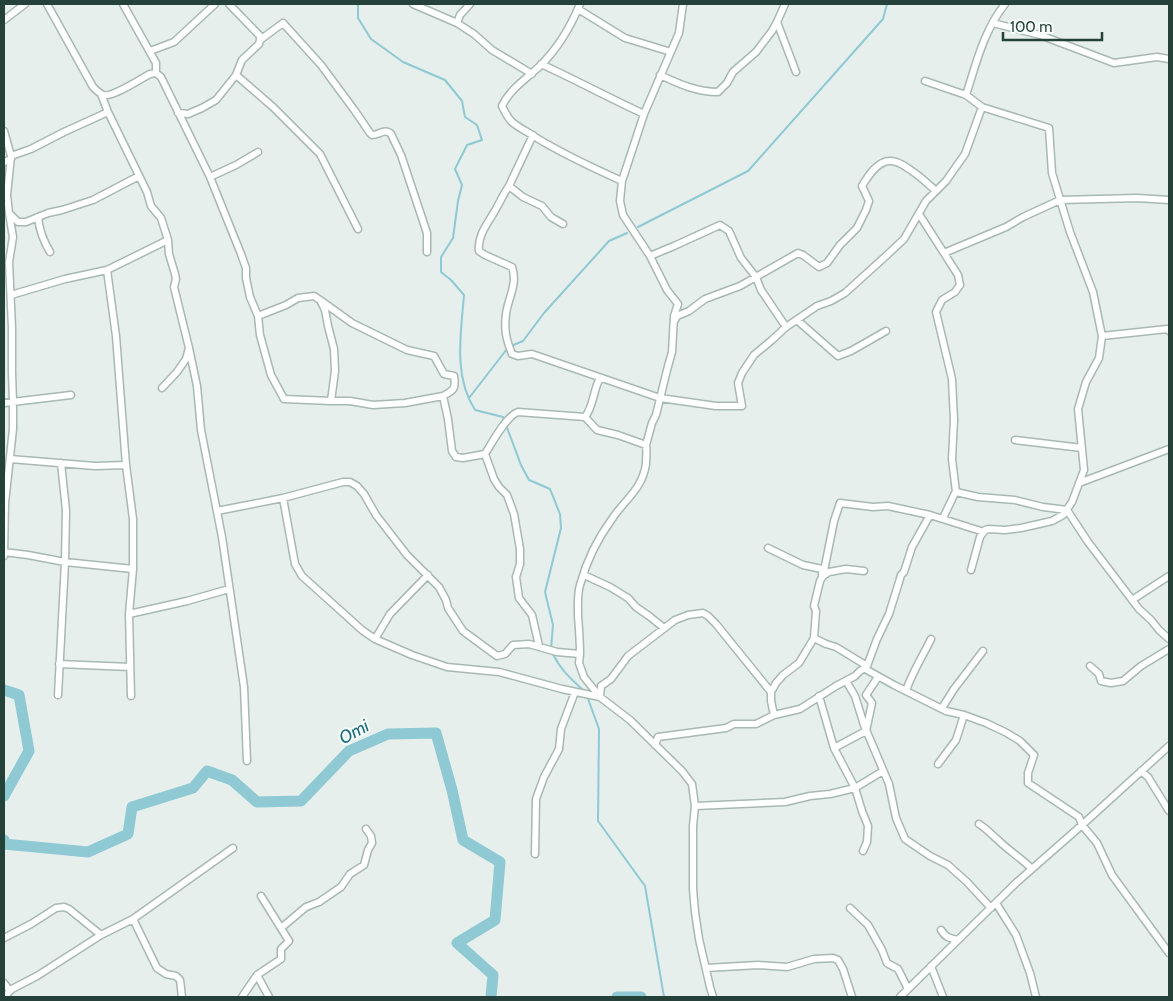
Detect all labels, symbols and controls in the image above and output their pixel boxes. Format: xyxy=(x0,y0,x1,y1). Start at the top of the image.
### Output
scale bar xyxy=(1003,10,1102,42)
text: 100 m xyxy=(1010,18,1052,36)
water label: Omi xyxy=(335,714,374,749)

